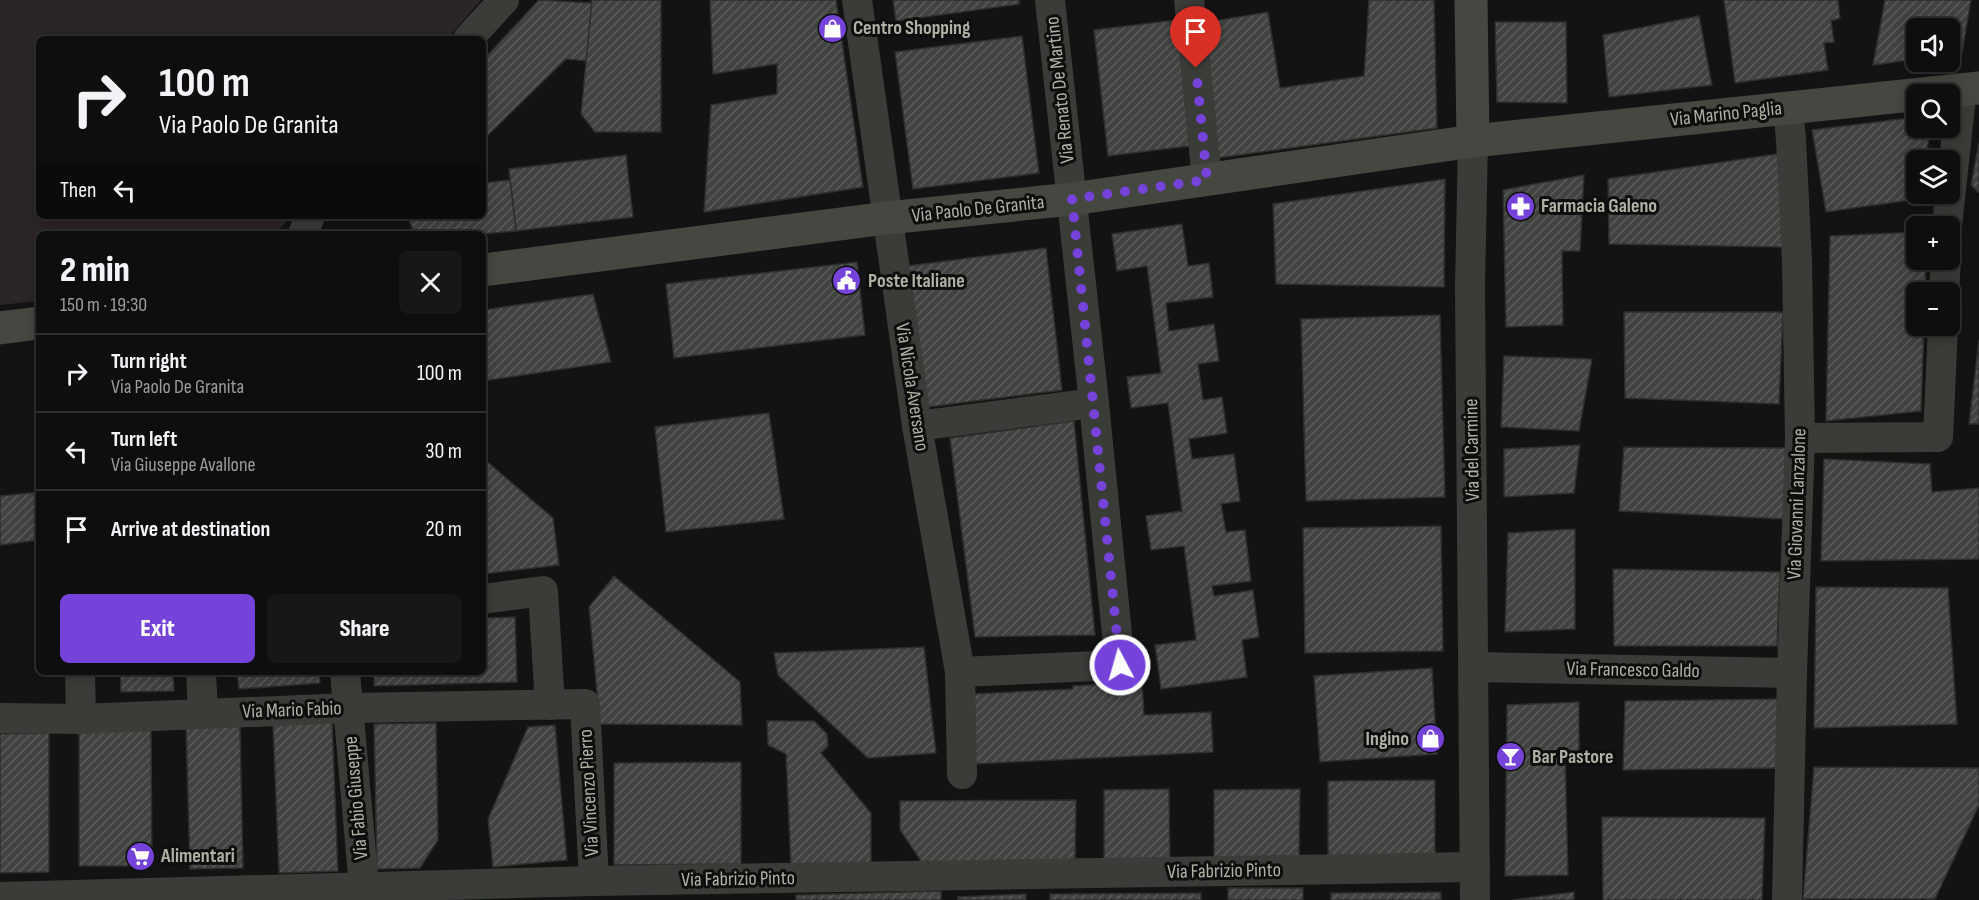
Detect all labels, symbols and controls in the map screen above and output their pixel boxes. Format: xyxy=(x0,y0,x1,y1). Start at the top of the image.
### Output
pin xyxy=(1170,6,1221,68)
shop icon: Centro Shopping xyxy=(816,12,848,44)
street label: Via Renato De Martino xyxy=(1040,15,1080,165)
icon: arrive xyxy=(1179,15,1212,48)
place label: Centro Shopping xyxy=(853,16,971,40)
map controls xyxy=(1906,18,1960,336)
button: sound xyxy=(1906,18,1960,72)
text: 100 m xyxy=(159,58,250,109)
icon: right xyxy=(60,60,138,138)
button: search xyxy=(1906,84,1960,138)
street label: Via Marino Paglia xyxy=(1669,96,1783,132)
text: Via Paolo De Granita xyxy=(159,109,339,141)
button: layers xyxy=(1906,150,1960,204)
icon: left xyxy=(108,174,141,207)
text: Then xyxy=(60,177,96,204)
street label: Via Paolo De Granita xyxy=(911,190,1045,228)
pharmacy icon: Farmacia Galeno xyxy=(1504,190,1536,222)
place label: Farmacia Galeno xyxy=(1541,194,1657,218)
button: + xyxy=(1906,216,1960,270)
text: 2 min xyxy=(60,249,130,292)
button: close xyxy=(399,251,462,314)
public building icon: Poste Italiane xyxy=(831,265,863,297)
place label: Poste Italiane xyxy=(868,269,965,293)
button: − xyxy=(1906,282,1960,336)
text: 150 m · 19:30 xyxy=(60,293,147,317)
street label: Via Nicola Aversano xyxy=(890,321,934,453)
text: Turn right xyxy=(111,348,187,375)
icon: right xyxy=(60,357,93,390)
text: 100 m xyxy=(417,360,462,387)
text: Via Paolo De Granita xyxy=(111,375,244,399)
street label: Via del Carmine xyxy=(1459,398,1485,502)
text: Turn left xyxy=(111,426,177,453)
street label: Via Giovanni Lanzalone xyxy=(1782,428,1812,580)
icon: left xyxy=(60,435,93,468)
text: 30 m xyxy=(425,438,462,465)
text: Via Giuseppe Avallone xyxy=(111,453,256,477)
icon: arrive xyxy=(60,513,93,546)
text: Arrive at destination xyxy=(111,516,270,543)
text: 20 m xyxy=(426,516,462,543)
button: Exit xyxy=(60,594,255,663)
button: Share xyxy=(267,594,462,663)
position arrow xyxy=(1088,633,1152,697)
street label: Via Francesco Galdo xyxy=(1566,657,1700,683)
street label: Via Mario Fabio xyxy=(242,696,342,724)
shop icon: Ingino xyxy=(1414,723,1446,755)
place label: Ingino xyxy=(1366,727,1409,751)
street label: Via Vincenzo Pierro xyxy=(574,729,604,857)
street label: Via Fabio Giuseppe xyxy=(339,735,373,861)
bar icon: Bar Pastore xyxy=(1495,741,1527,773)
place label: Bar Pastore xyxy=(1532,745,1613,769)
supermarket icon: Alimentari xyxy=(124,840,156,872)
place label: Alimentari xyxy=(160,844,235,868)
street label: Via Fabrizio Pinto xyxy=(1167,858,1281,884)
street label: Via Fabrizio Pinto xyxy=(681,866,795,892)

